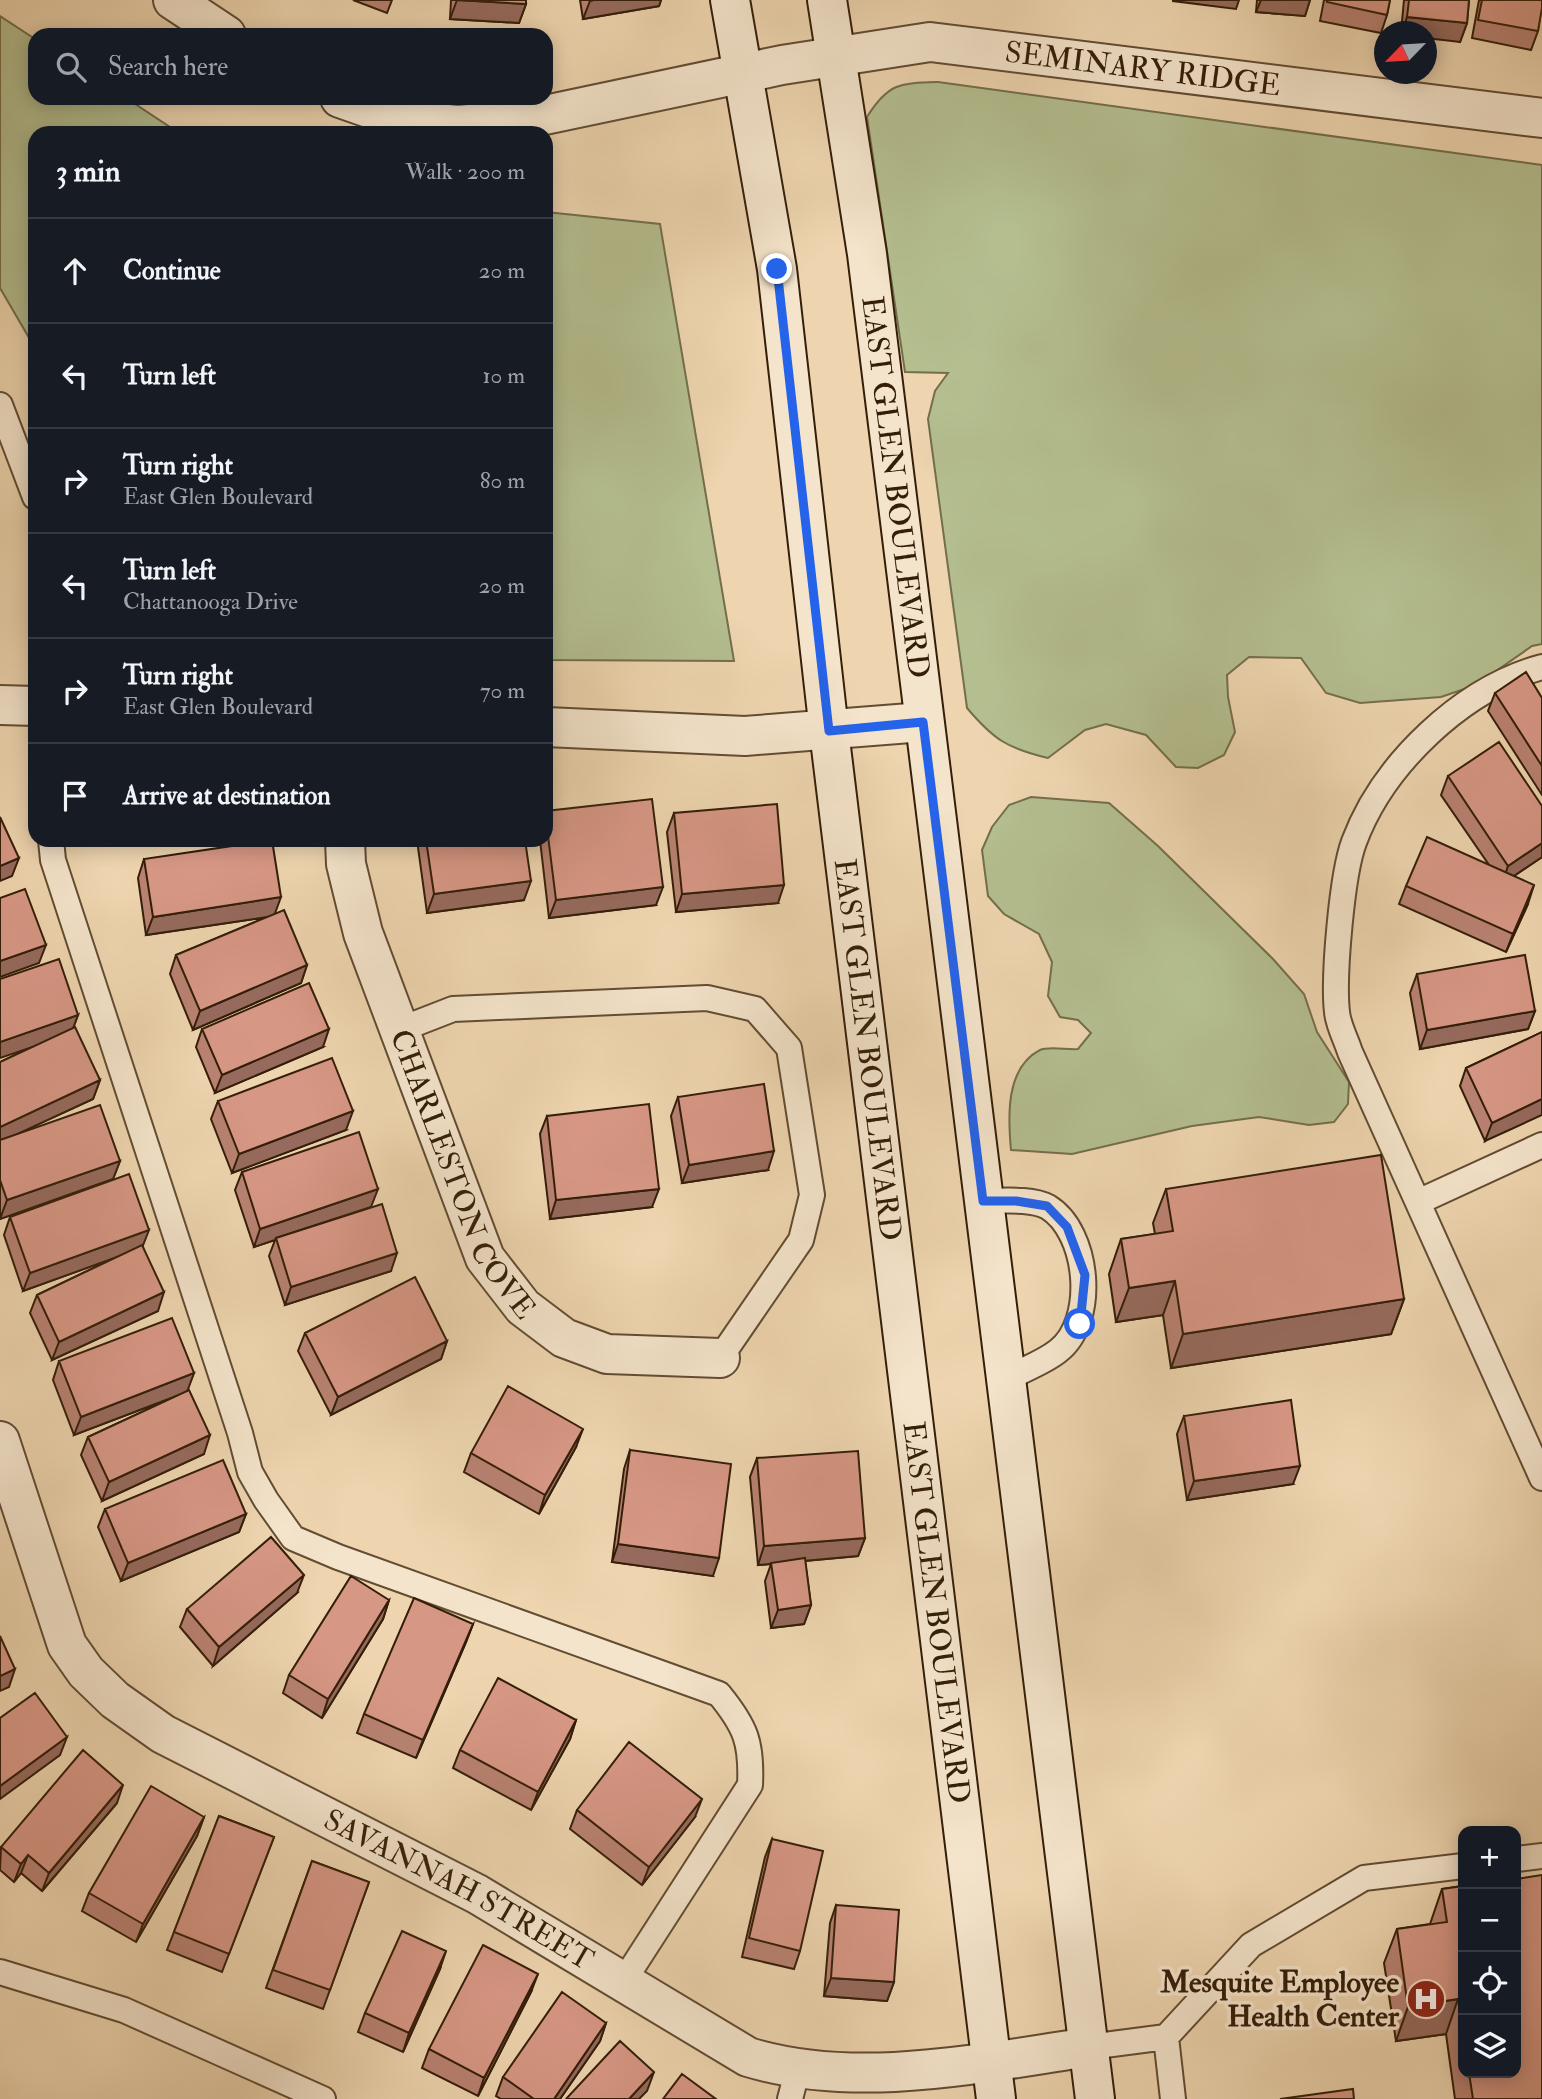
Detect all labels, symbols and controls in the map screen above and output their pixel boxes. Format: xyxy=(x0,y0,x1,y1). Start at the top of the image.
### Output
north arrow xyxy=(1374,21,1437,84)
search box xyxy=(28,28,553,105)
street label: SEMINARY RIDGE xyxy=(1003,33,1283,104)
icon: search xyxy=(52,48,90,86)
text: Search here xyxy=(108,51,228,83)
text: 3 min xyxy=(56,153,121,190)
text: Walk · 200 m xyxy=(405,157,525,186)
icon: ahead xyxy=(56,252,94,290)
route end xyxy=(761,253,792,284)
text: Continue xyxy=(123,255,221,287)
text: 20 m xyxy=(479,256,525,285)
street label: EAST GLEN BOULEVARD xyxy=(854,294,938,680)
icon: left xyxy=(56,357,94,395)
text: Turn left xyxy=(123,360,216,392)
text: 10 m xyxy=(482,361,525,390)
text: Turn right xyxy=(123,450,233,482)
icon: right xyxy=(56,462,94,500)
text: 80 m xyxy=(480,466,525,495)
text: East Glen Boulevard xyxy=(123,482,313,511)
text: Turn left xyxy=(123,555,216,587)
icon: left xyxy=(56,567,94,605)
text: 20 m xyxy=(479,571,525,600)
text: Chattanooga Drive xyxy=(123,587,298,616)
text: Turn right xyxy=(123,660,233,692)
icon: right xyxy=(56,672,94,710)
text: 70 m xyxy=(480,676,525,705)
text: East Glen Boulevard xyxy=(123,692,313,721)
icon: arrive xyxy=(56,777,94,815)
text: Arrive at destination xyxy=(123,780,331,812)
street label: EAST GLEN BOULEVARD xyxy=(826,857,910,1243)
street label: CHARLESTON COVE xyxy=(382,1024,544,1326)
route start xyxy=(1064,1308,1095,1339)
street label: EAST GLEN BOULEVARD xyxy=(895,1419,978,1806)
street label: SAVANNAH STREET xyxy=(318,1801,600,1978)
map controls xyxy=(1458,1826,1521,2078)
button: + xyxy=(1458,1826,1521,1889)
button: − xyxy=(1458,1889,1521,1952)
button: locate xyxy=(1458,1952,1521,2015)
place label: Mesquite Employee Health Center xyxy=(1159,1964,1400,2035)
hospital icon: Mesquite Employee Health Center xyxy=(1405,1978,1447,2020)
button: layers xyxy=(1458,2015,1521,2078)

